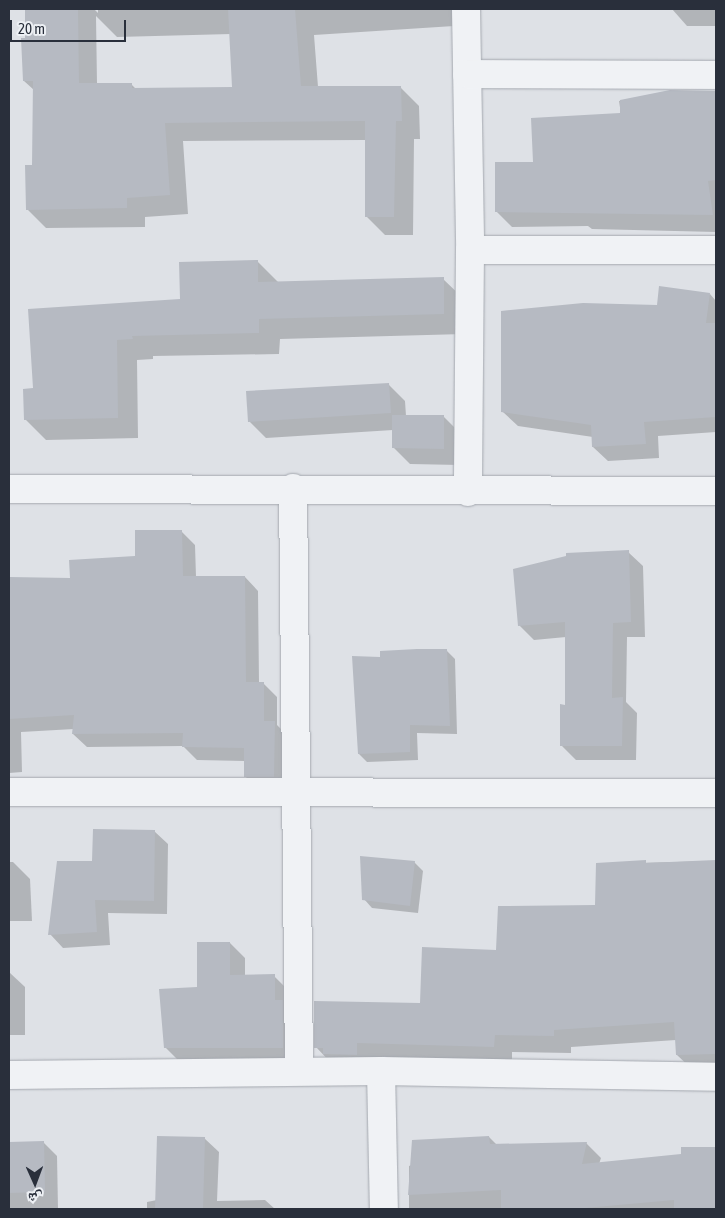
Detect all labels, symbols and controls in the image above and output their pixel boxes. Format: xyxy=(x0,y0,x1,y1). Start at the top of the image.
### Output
scale bar xyxy=(12,10,129,42)
text: 20 m xyxy=(18,20,45,37)
north arrow xyxy=(10,1158,60,1208)
text: ش xyxy=(28,1190,43,1206)

